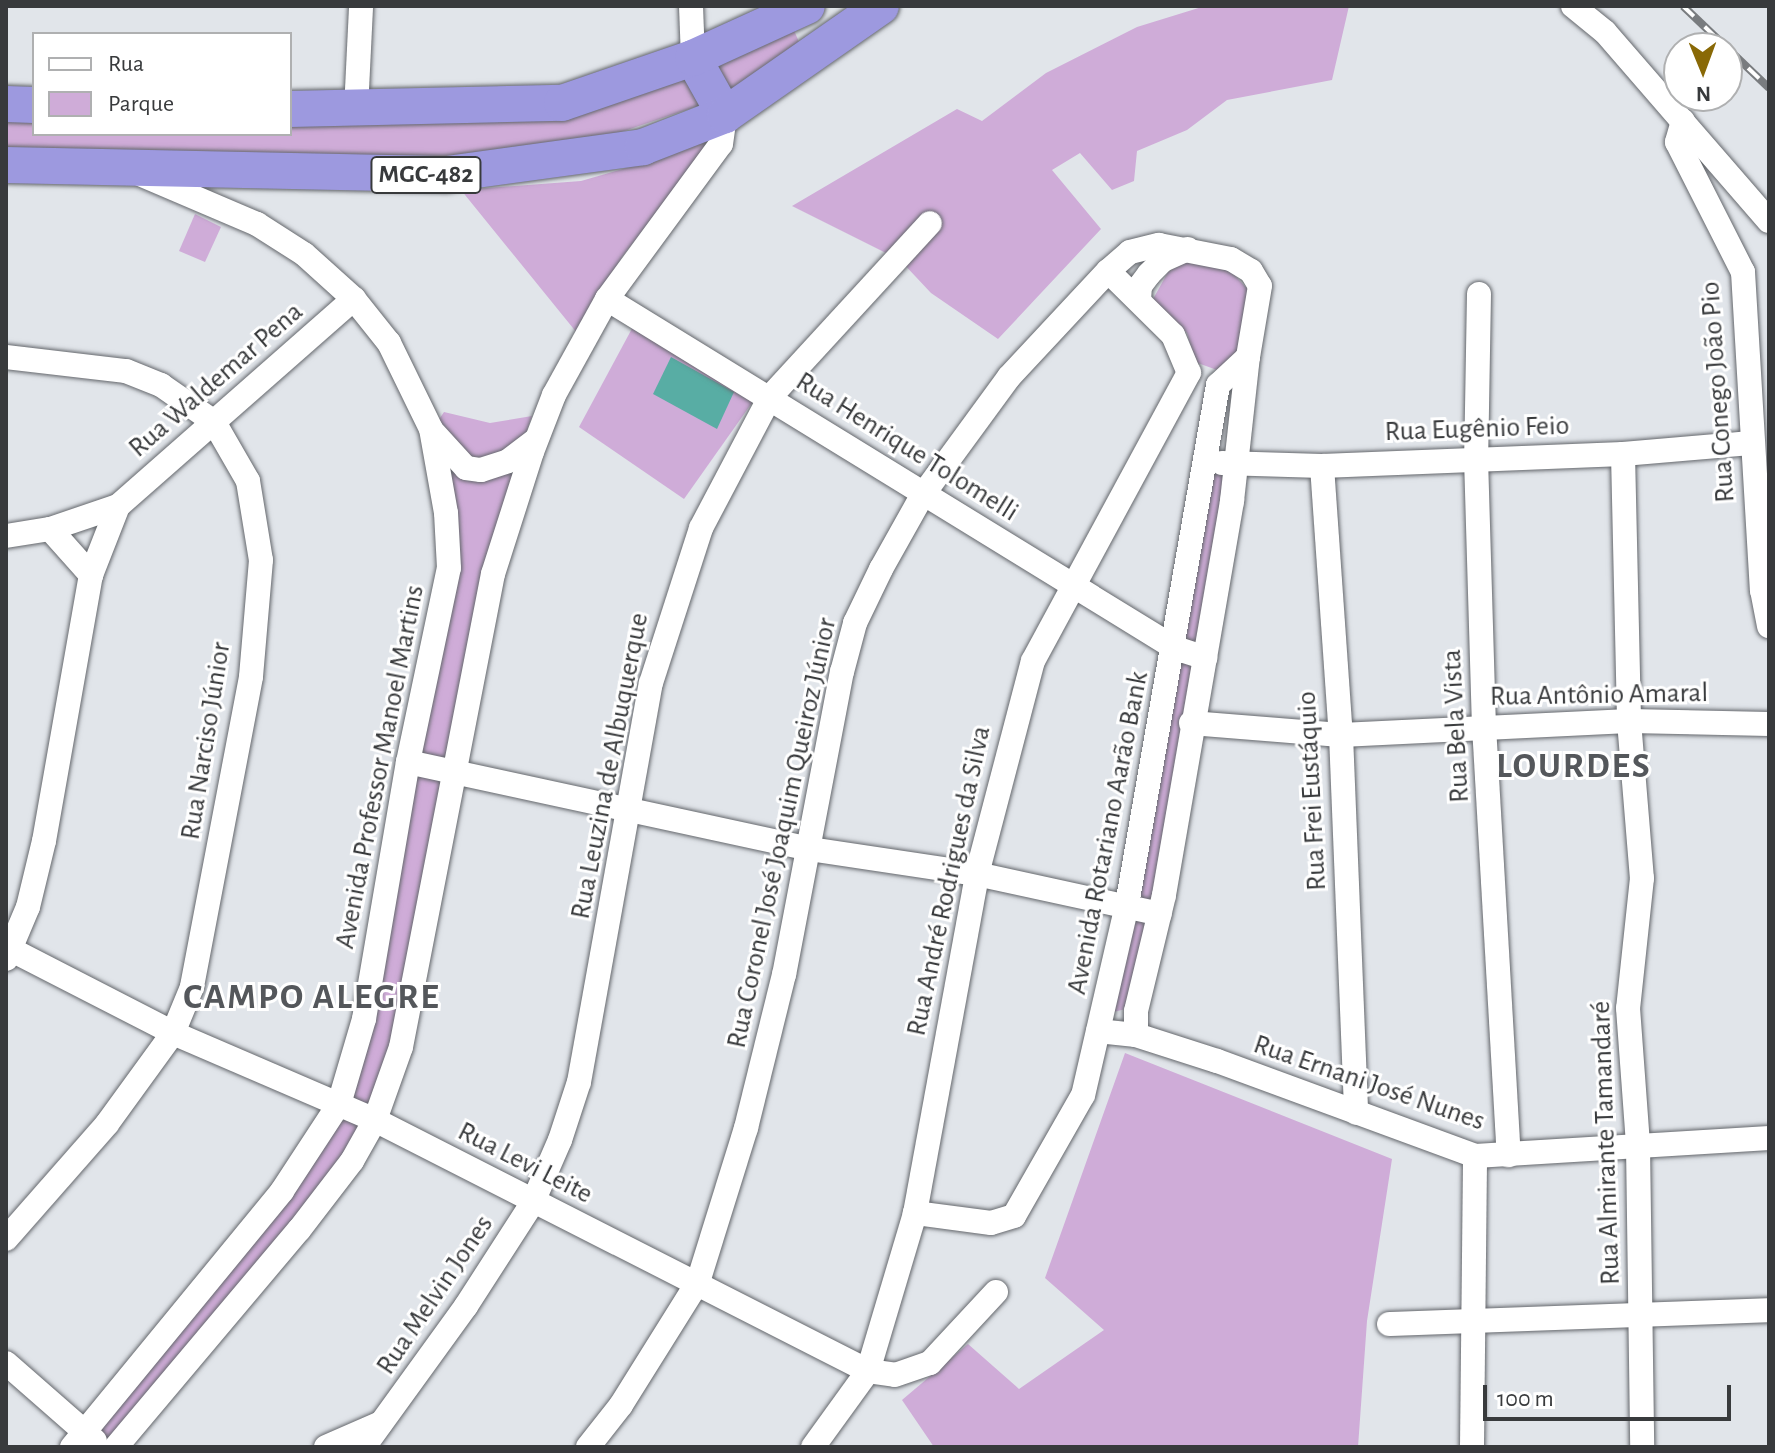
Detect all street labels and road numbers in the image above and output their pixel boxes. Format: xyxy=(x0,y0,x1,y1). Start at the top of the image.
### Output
road number: MGC-482 xyxy=(370,153,482,197)
street label: Rua Conego João Pio xyxy=(1694,280,1742,504)
street label: Rua Waldemar Pena xyxy=(122,295,310,465)
street label: Rua Henrique Tolomelli xyxy=(789,365,1025,529)
street label: Rua Eugênio Feio xyxy=(1384,409,1570,449)
street label: Avenida Professor Manoel Martins xyxy=(328,582,432,952)
street label: Rua Leuzina de Albuquerque xyxy=(564,610,656,922)
street label: Rua Coronel José Joaquim Queiroz Júnior xyxy=(720,615,844,1051)
street label: Rua Narciso Júnior xyxy=(174,640,238,842)
street label: Rua Bela Vista xyxy=(1435,648,1477,804)
street label: Avenida Rotariano Aarão Bank xyxy=(1060,669,1156,997)
street label: Rua Antônio Amaral xyxy=(1490,676,1708,714)
street label: Rua Frei Eustáquio xyxy=(1290,690,1334,892)
street label: Rua André Rodrigues da Silva xyxy=(900,723,998,1039)
street label: Rua Almirante Tamandaré xyxy=(1584,1000,1628,1286)
street label: Rua Ernani José Nunes xyxy=(1249,1028,1489,1138)
street label: Rua Levi Leite xyxy=(452,1115,598,1211)
street label: Rua Melvin Jones xyxy=(369,1209,501,1381)

